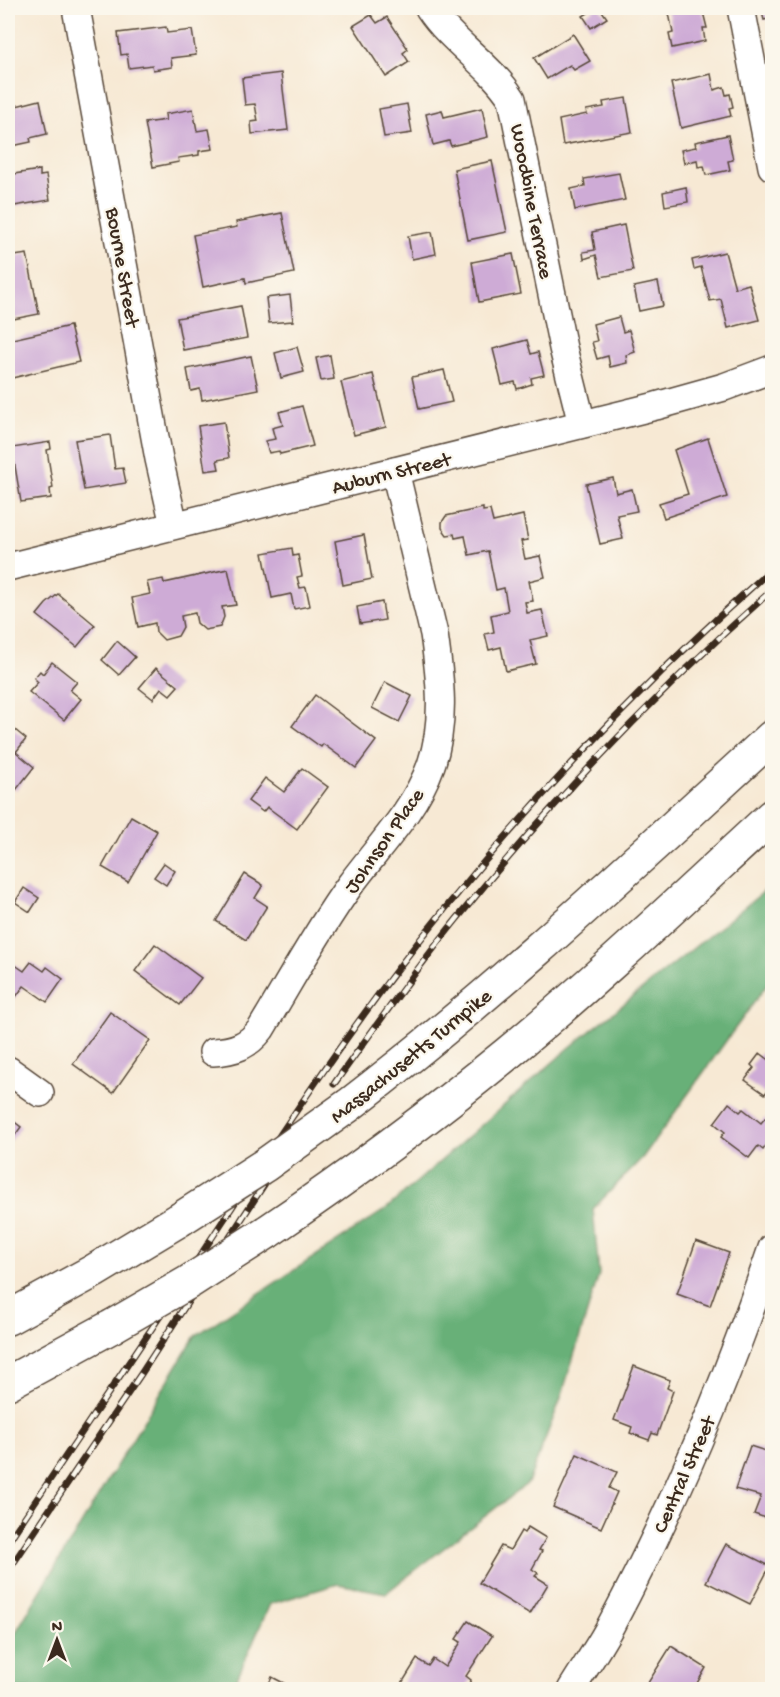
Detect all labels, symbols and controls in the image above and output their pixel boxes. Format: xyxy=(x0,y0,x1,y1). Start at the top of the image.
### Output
street label: Woodbine Terrace xyxy=(502,122,557,282)
street label: Bourne Street xyxy=(98,205,144,332)
street label: Auburn Street xyxy=(330,448,456,502)
street label: Johnson Place xyxy=(340,784,432,899)
street label: Massachusetts Turnpike xyxy=(326,984,499,1131)
street label: Central Street xyxy=(649,1411,724,1538)
north arrow xyxy=(27,1610,87,1670)
text: N xyxy=(52,1619,63,1638)

